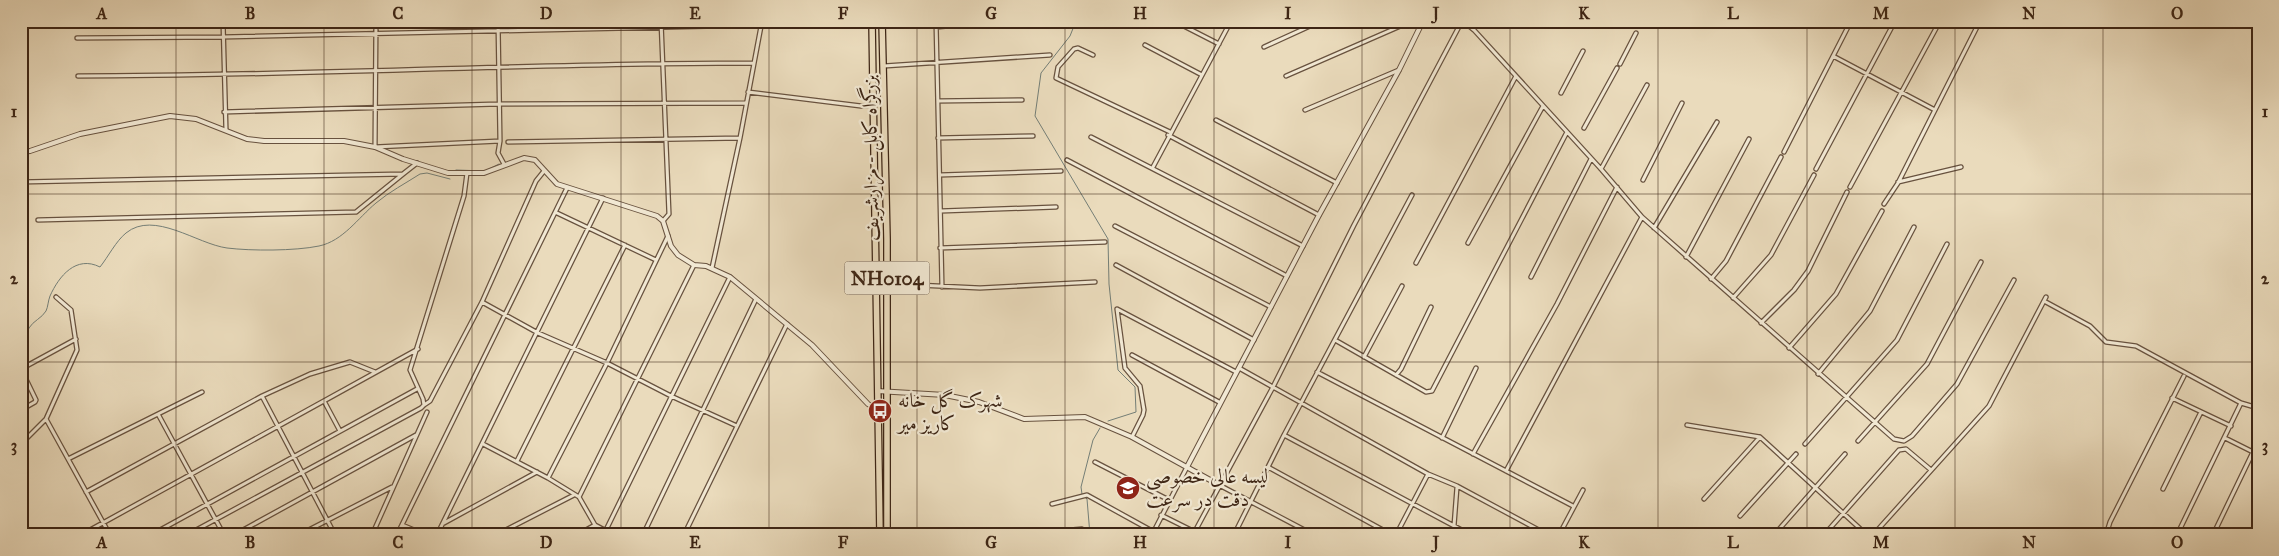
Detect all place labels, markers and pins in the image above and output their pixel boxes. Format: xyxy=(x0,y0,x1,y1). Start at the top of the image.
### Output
place label: شهرک گل خانه کاریز میر xyxy=(896,388,1003,435)
bus stop icon: شهرک گل خانه کاریز میر xyxy=(867,398,893,424)
place label: لیسه عالی خصوصی دقت در سرعت xyxy=(1146,464,1268,513)
school or university icon: لیسه عالی خصوصی دقت در سرعت xyxy=(1115,475,1141,501)

